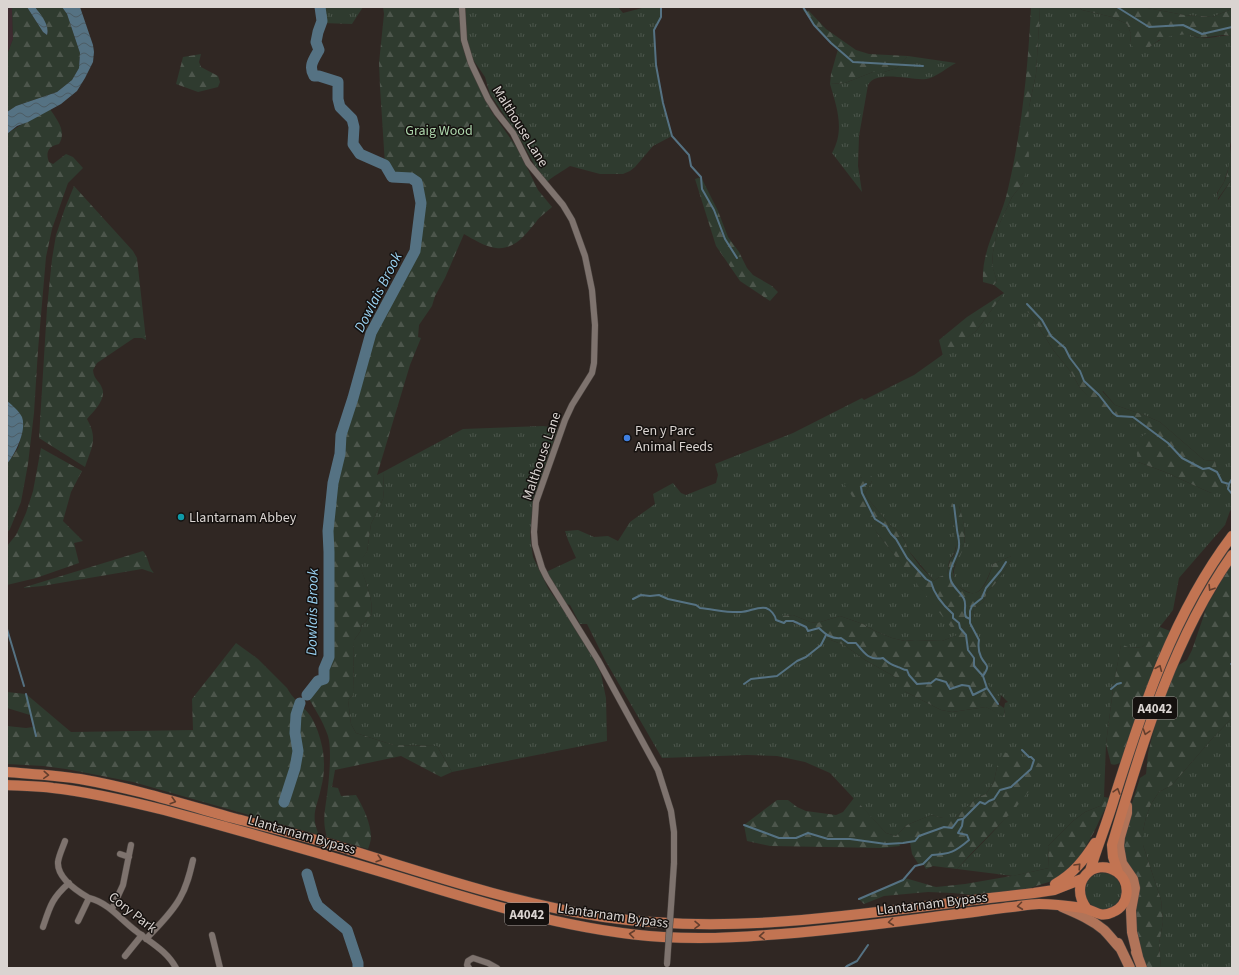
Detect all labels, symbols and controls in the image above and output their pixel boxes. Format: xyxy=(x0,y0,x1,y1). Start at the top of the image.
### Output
street label: Malthouse Lane xyxy=(487,82,553,171)
park label: Graig Wood xyxy=(405,121,473,141)
water label: Dowlais Brook xyxy=(349,248,408,336)
street label: Malthouse Lane xyxy=(517,409,566,503)
place label: Pen y Parc Animal Feeds xyxy=(635,421,713,457)
marker: Pen y Parc Animal Feeds xyxy=(622,433,632,443)
place label: Llantarnam Abbey xyxy=(189,508,297,528)
marker: Llantarnam Abbey xyxy=(176,512,186,522)
water label: Dowlais Brook xyxy=(301,567,324,656)
one-way arrow xyxy=(1209,584,1216,591)
one-way arrow xyxy=(1154,664,1162,672)
road number: A4042 xyxy=(1133,697,1177,719)
one-way arrow xyxy=(1143,728,1151,735)
one-way arrow xyxy=(43,770,49,779)
one-way arrow xyxy=(1112,787,1121,794)
one-way arrow xyxy=(169,796,176,805)
street label: Llantarnam Bypass xyxy=(245,810,358,860)
one-way arrow xyxy=(375,854,382,863)
one-way arrow xyxy=(1074,863,1081,871)
street label: Llantarnam Bypass xyxy=(876,887,989,921)
street label: Cory Park xyxy=(104,888,161,938)
street label: Llantarnam Bypass xyxy=(556,898,670,934)
one-way arrow xyxy=(1017,901,1024,910)
road number: A4042 xyxy=(505,903,549,925)
one-way arrow xyxy=(888,917,894,926)
one-way arrow xyxy=(694,920,700,929)
one-way arrow xyxy=(629,930,635,939)
one-way arrow xyxy=(759,931,765,940)

